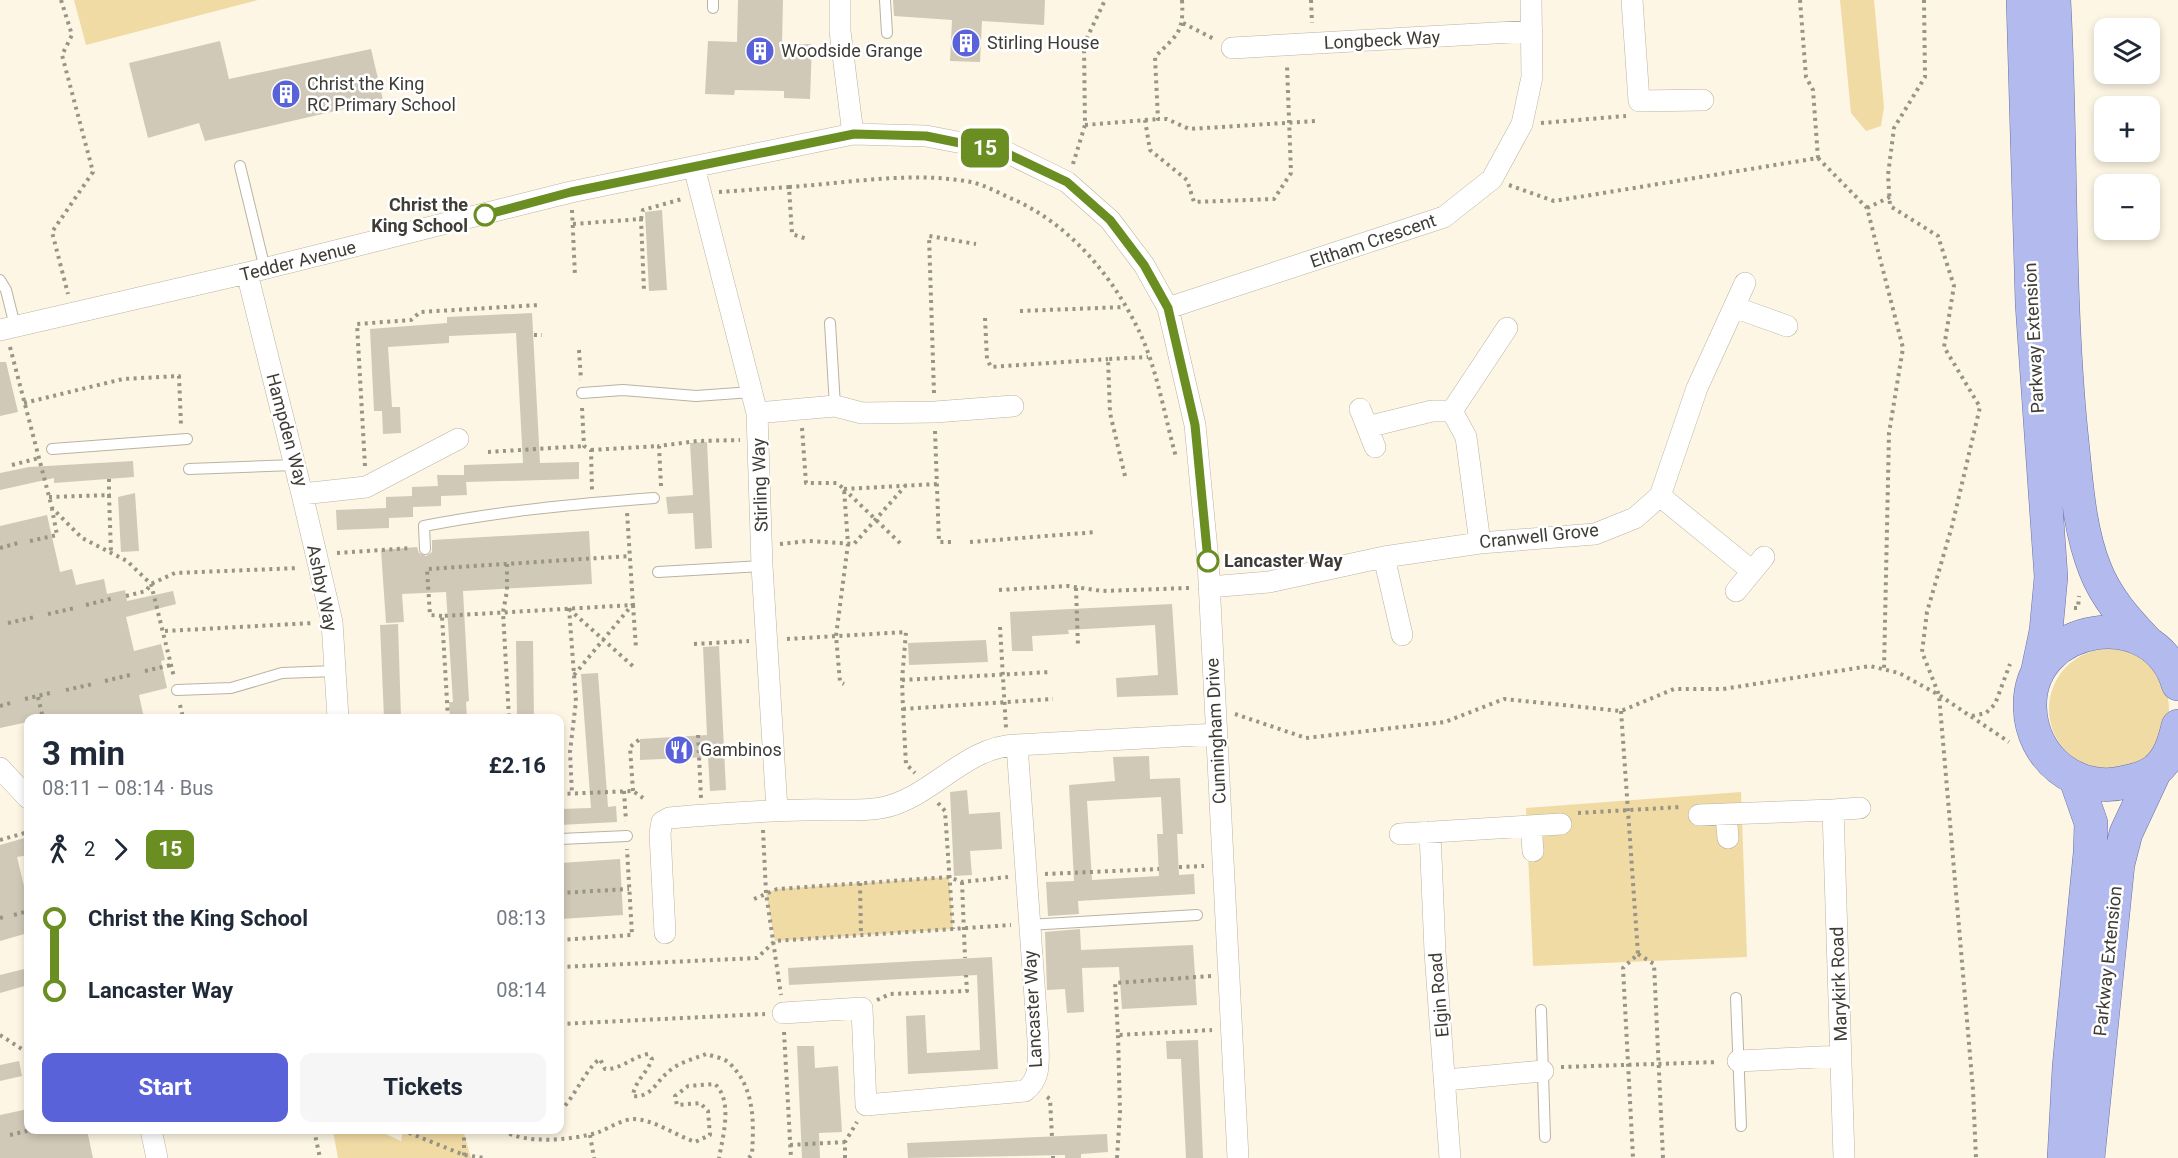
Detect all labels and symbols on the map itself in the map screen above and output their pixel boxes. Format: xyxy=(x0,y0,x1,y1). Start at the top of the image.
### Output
street label: Longbeck Way xyxy=(1323,26,1441,53)
building icon: Stirling House xyxy=(950,27,982,59)
place label: Stirling House xyxy=(987,32,1099,53)
building icon: Woodside Grange xyxy=(744,35,776,67)
place label: Woodside Grange xyxy=(781,40,923,61)
place label: Christ the King RC Primary School xyxy=(307,73,456,115)
building icon: Christ the King RC Primary School xyxy=(270,78,302,110)
line badge: 15 xyxy=(958,128,1012,168)
place label: Christ the King School xyxy=(371,194,468,236)
marker: Christ the King School xyxy=(474,204,496,226)
street label: Eltham Crescent xyxy=(1307,209,1439,272)
street label: Tedder Avenue xyxy=(238,236,358,285)
street label: Parkway Extension xyxy=(2019,262,2048,414)
street label: Hampden Way xyxy=(262,371,313,489)
street label: Stirling Way xyxy=(747,437,772,532)
street label: Cranwell Grove xyxy=(1478,519,1600,552)
street label: Ashby Way xyxy=(303,543,342,633)
marker: Lancaster Way xyxy=(1197,550,1219,572)
place label: Lancaster Way xyxy=(1224,550,1344,571)
street label: Cunningham Drive xyxy=(1201,657,1230,805)
restaurant icon: Gambinos xyxy=(663,734,695,766)
place label: Gambinos xyxy=(700,739,782,760)
street label: Parkway Extension xyxy=(2089,885,2126,1037)
street label: Marykirk Road xyxy=(1826,926,1851,1042)
street label: Lancaster Way xyxy=(1019,949,1046,1068)
street label: Elgin Road xyxy=(1424,952,1453,1038)

